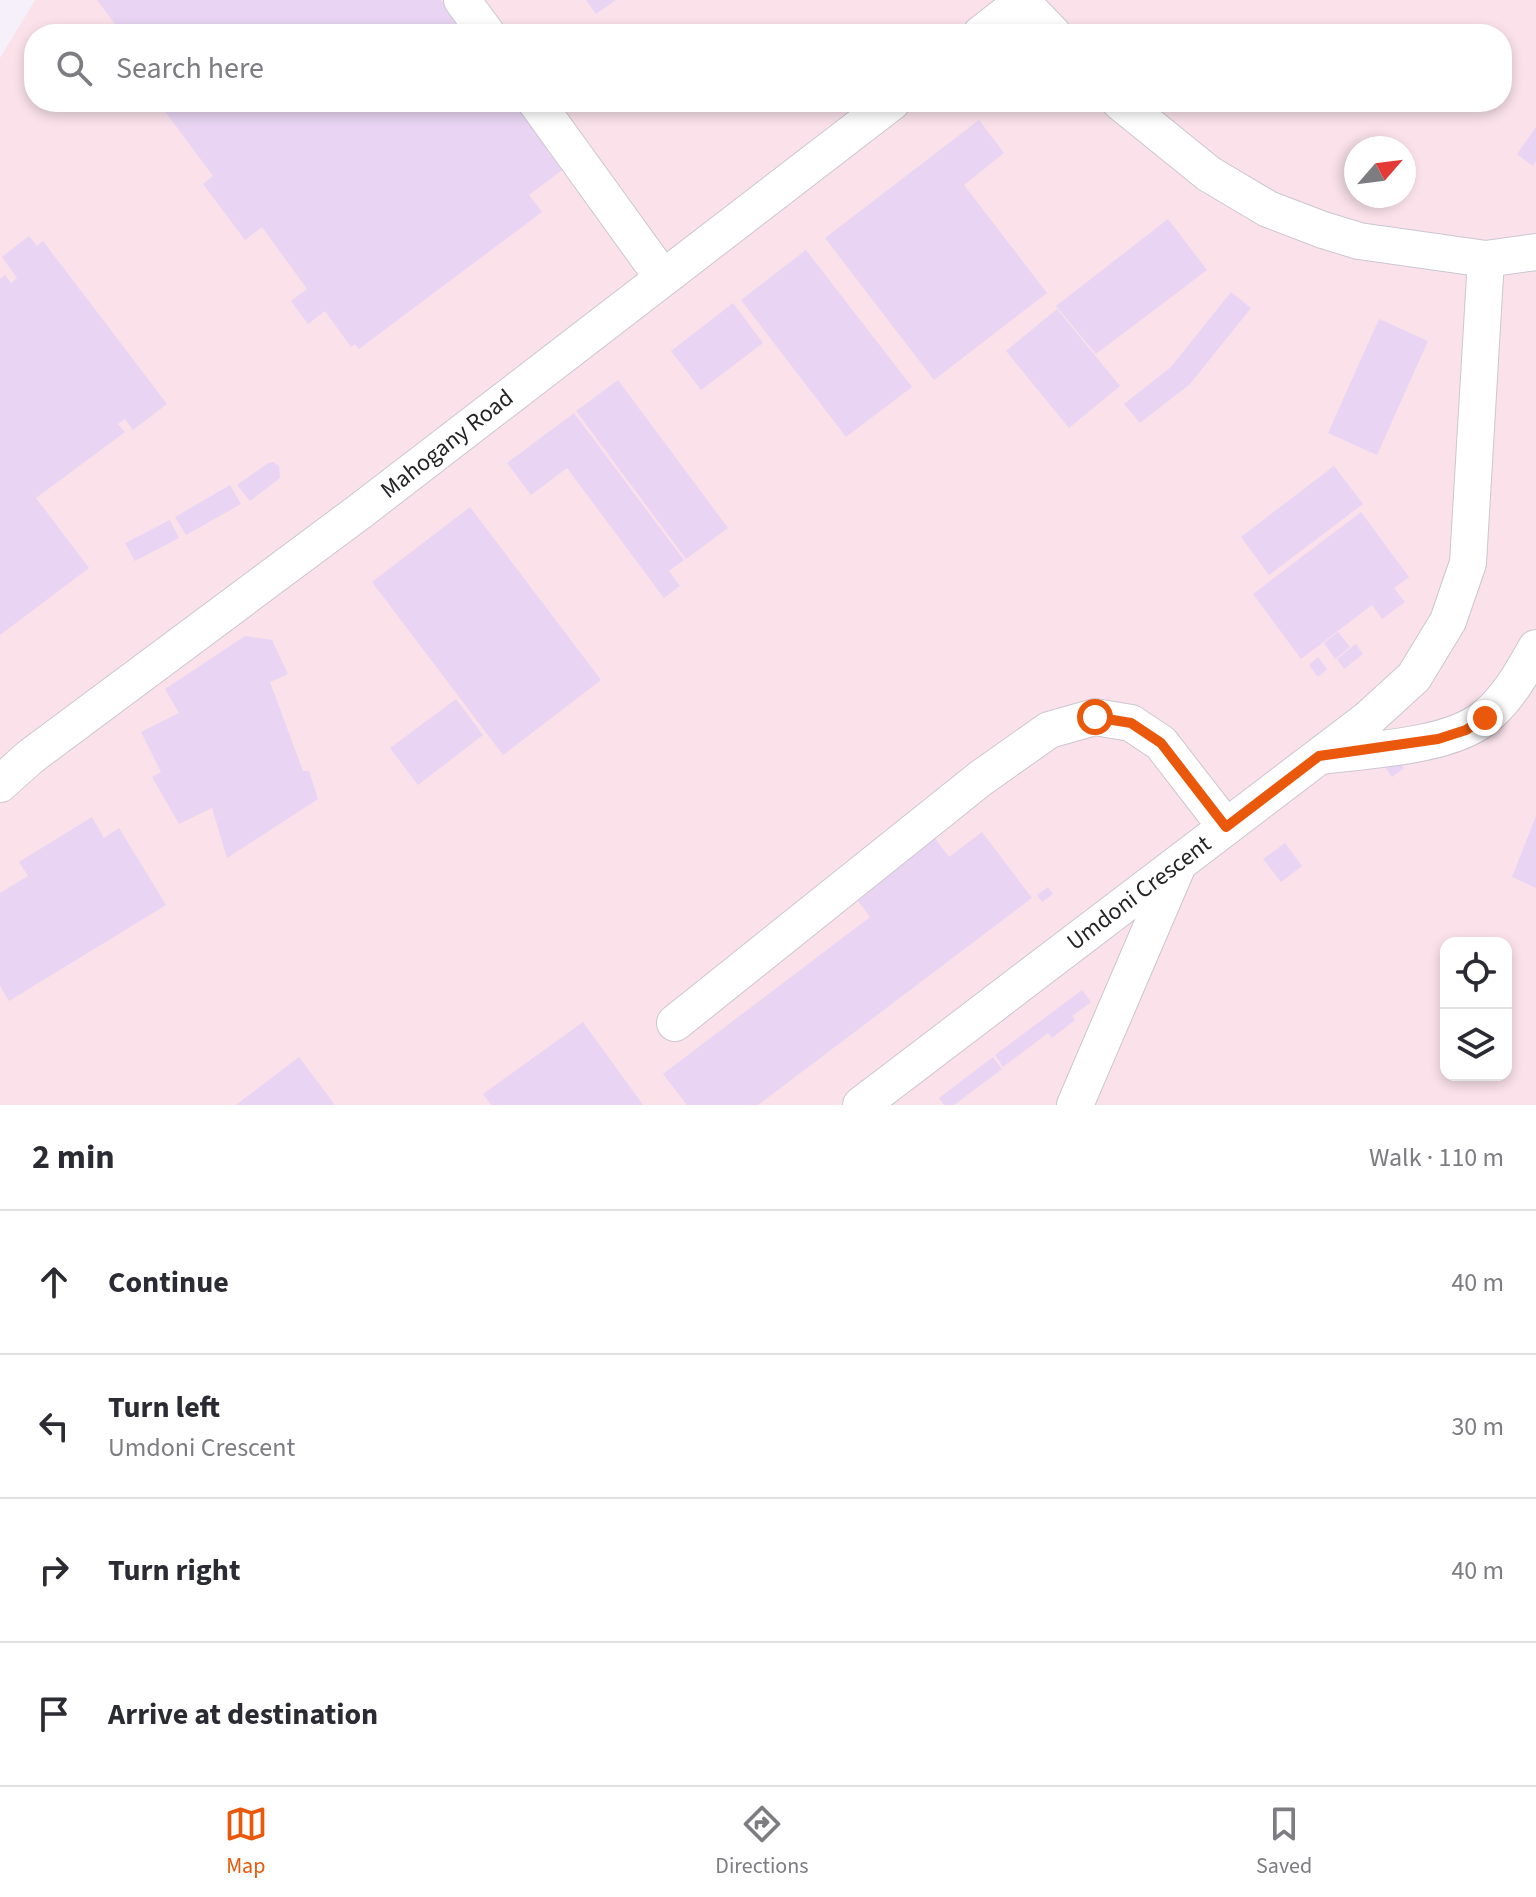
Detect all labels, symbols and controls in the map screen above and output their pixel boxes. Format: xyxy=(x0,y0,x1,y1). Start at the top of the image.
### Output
search box xyxy=(24,24,1512,112)
icon: search xyxy=(52,46,96,90)
text: Search here xyxy=(116,47,264,90)
north arrow xyxy=(1344,136,1416,208)
street label: Mahogany Road xyxy=(373,381,521,507)
route start xyxy=(1077,699,1113,735)
route end xyxy=(1467,700,1503,736)
street label: Umdoni Crescent xyxy=(1059,827,1219,959)
map controls xyxy=(1440,937,1512,1081)
button: locate xyxy=(1440,937,1512,1009)
button: layers xyxy=(1440,1009,1512,1081)
text: 2 min xyxy=(32,1133,115,1182)
text: Walk · 110 m xyxy=(1369,1139,1504,1176)
icon: ahead xyxy=(32,1260,76,1304)
text: Continue xyxy=(108,1261,229,1304)
text: 40 m xyxy=(1451,1264,1504,1301)
text: Turn left xyxy=(108,1386,220,1429)
icon: left xyxy=(32,1404,76,1448)
text: 30 m xyxy=(1451,1408,1504,1445)
text: Umdoni Crescent xyxy=(108,1429,295,1466)
icon: right xyxy=(32,1548,76,1592)
text: Turn right xyxy=(108,1549,240,1592)
text: 40 m xyxy=(1451,1552,1504,1589)
icon: arrive xyxy=(32,1692,76,1736)
text: Arrive at destination xyxy=(108,1693,378,1736)
tab: Map xyxy=(224,1802,268,1882)
tab: Directions xyxy=(715,1802,808,1882)
tab: Saved xyxy=(1256,1802,1312,1882)

